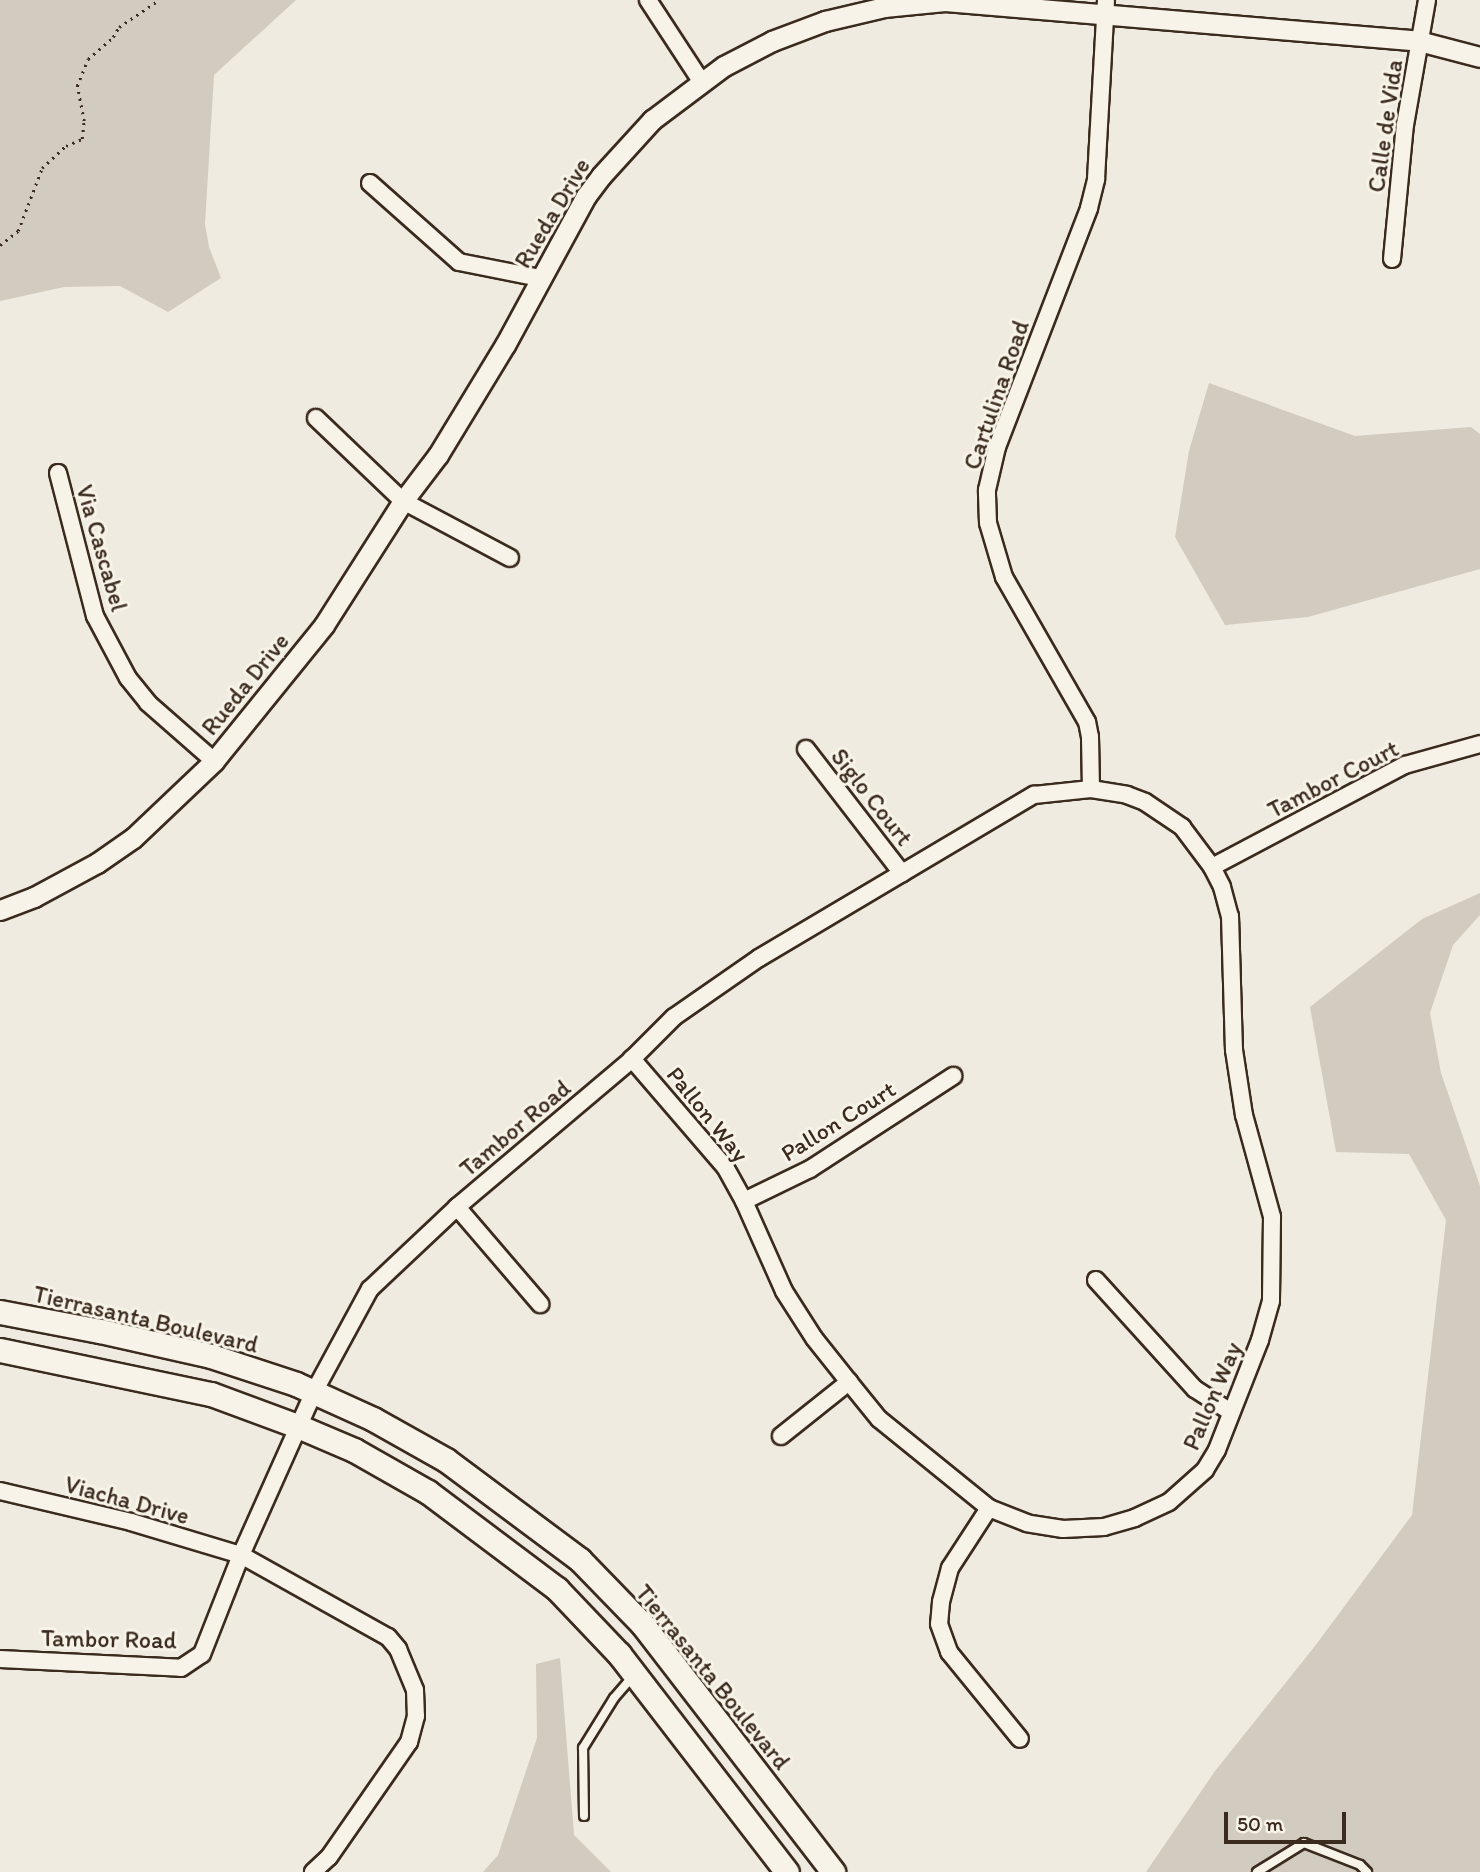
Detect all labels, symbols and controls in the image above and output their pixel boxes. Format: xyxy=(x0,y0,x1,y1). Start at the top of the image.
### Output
street label: Calle de Vida xyxy=(1361,58,1409,194)
street label: Rueda Drive xyxy=(508,152,596,274)
street label: Cartulina Road xyxy=(957,317,1035,473)
street label: Via Cascabel xyxy=(70,482,134,614)
street label: Rueda Drive xyxy=(195,627,295,741)
street label: Tambor Court xyxy=(1263,734,1403,824)
street label: Siglo Court xyxy=(825,743,919,851)
street label: Pallon Way xyxy=(661,1061,755,1167)
street label: Tambor Road xyxy=(454,1074,576,1182)
street label: Pallon Court xyxy=(775,1074,901,1168)
street label: Tierrasanta Boulevard xyxy=(30,1279,262,1359)
street label: Pallon Way xyxy=(1177,1338,1247,1454)
street label: Viacha Drive xyxy=(62,1470,192,1530)
street label: Tierrasanta Boulevard xyxy=(629,1578,797,1776)
street label: Tambor Road xyxy=(41,1623,177,1655)
scale bar xyxy=(1228,1798,1350,1842)
text: 50 m xyxy=(1237,1811,1283,1836)

